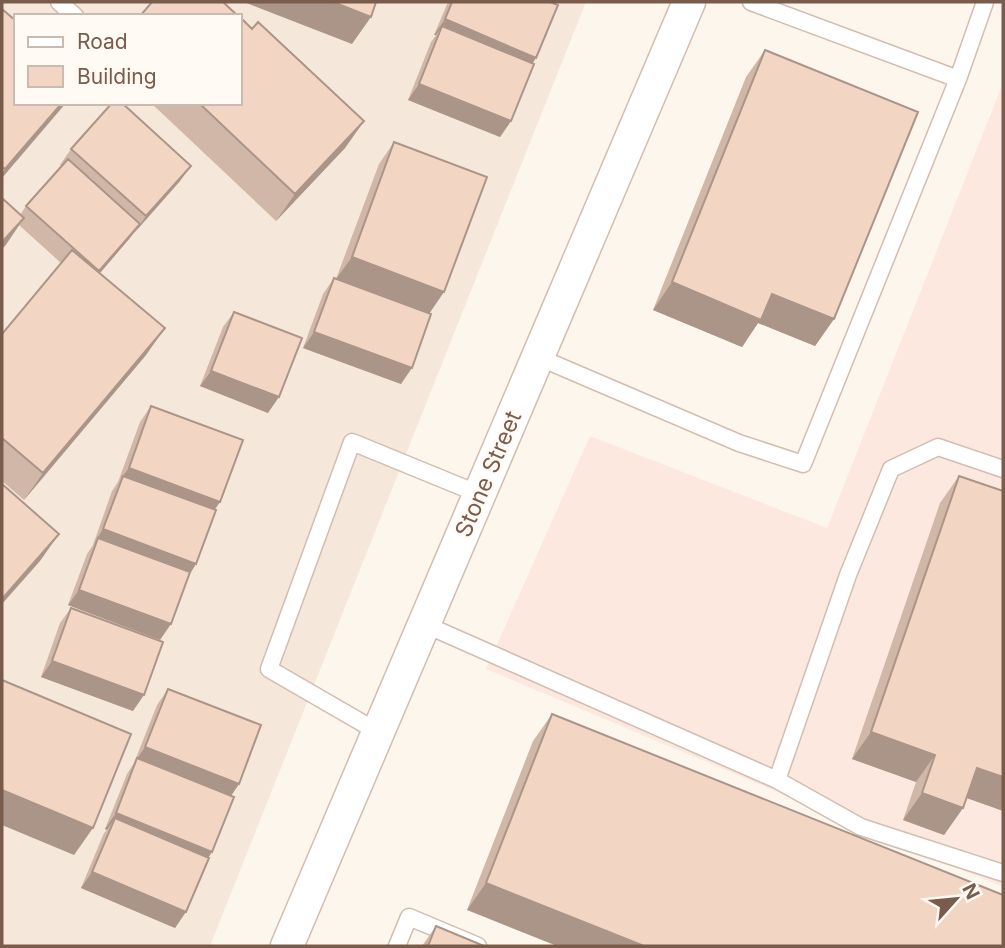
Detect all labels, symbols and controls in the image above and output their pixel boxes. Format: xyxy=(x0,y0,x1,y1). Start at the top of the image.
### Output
legend xyxy=(14,14,242,105)
text: Road xyxy=(77,29,128,54)
text: Building xyxy=(77,64,157,89)
street label: Stone Street xyxy=(449,406,527,541)
north arrow xyxy=(921,864,991,934)
text: N xyxy=(957,880,984,903)

